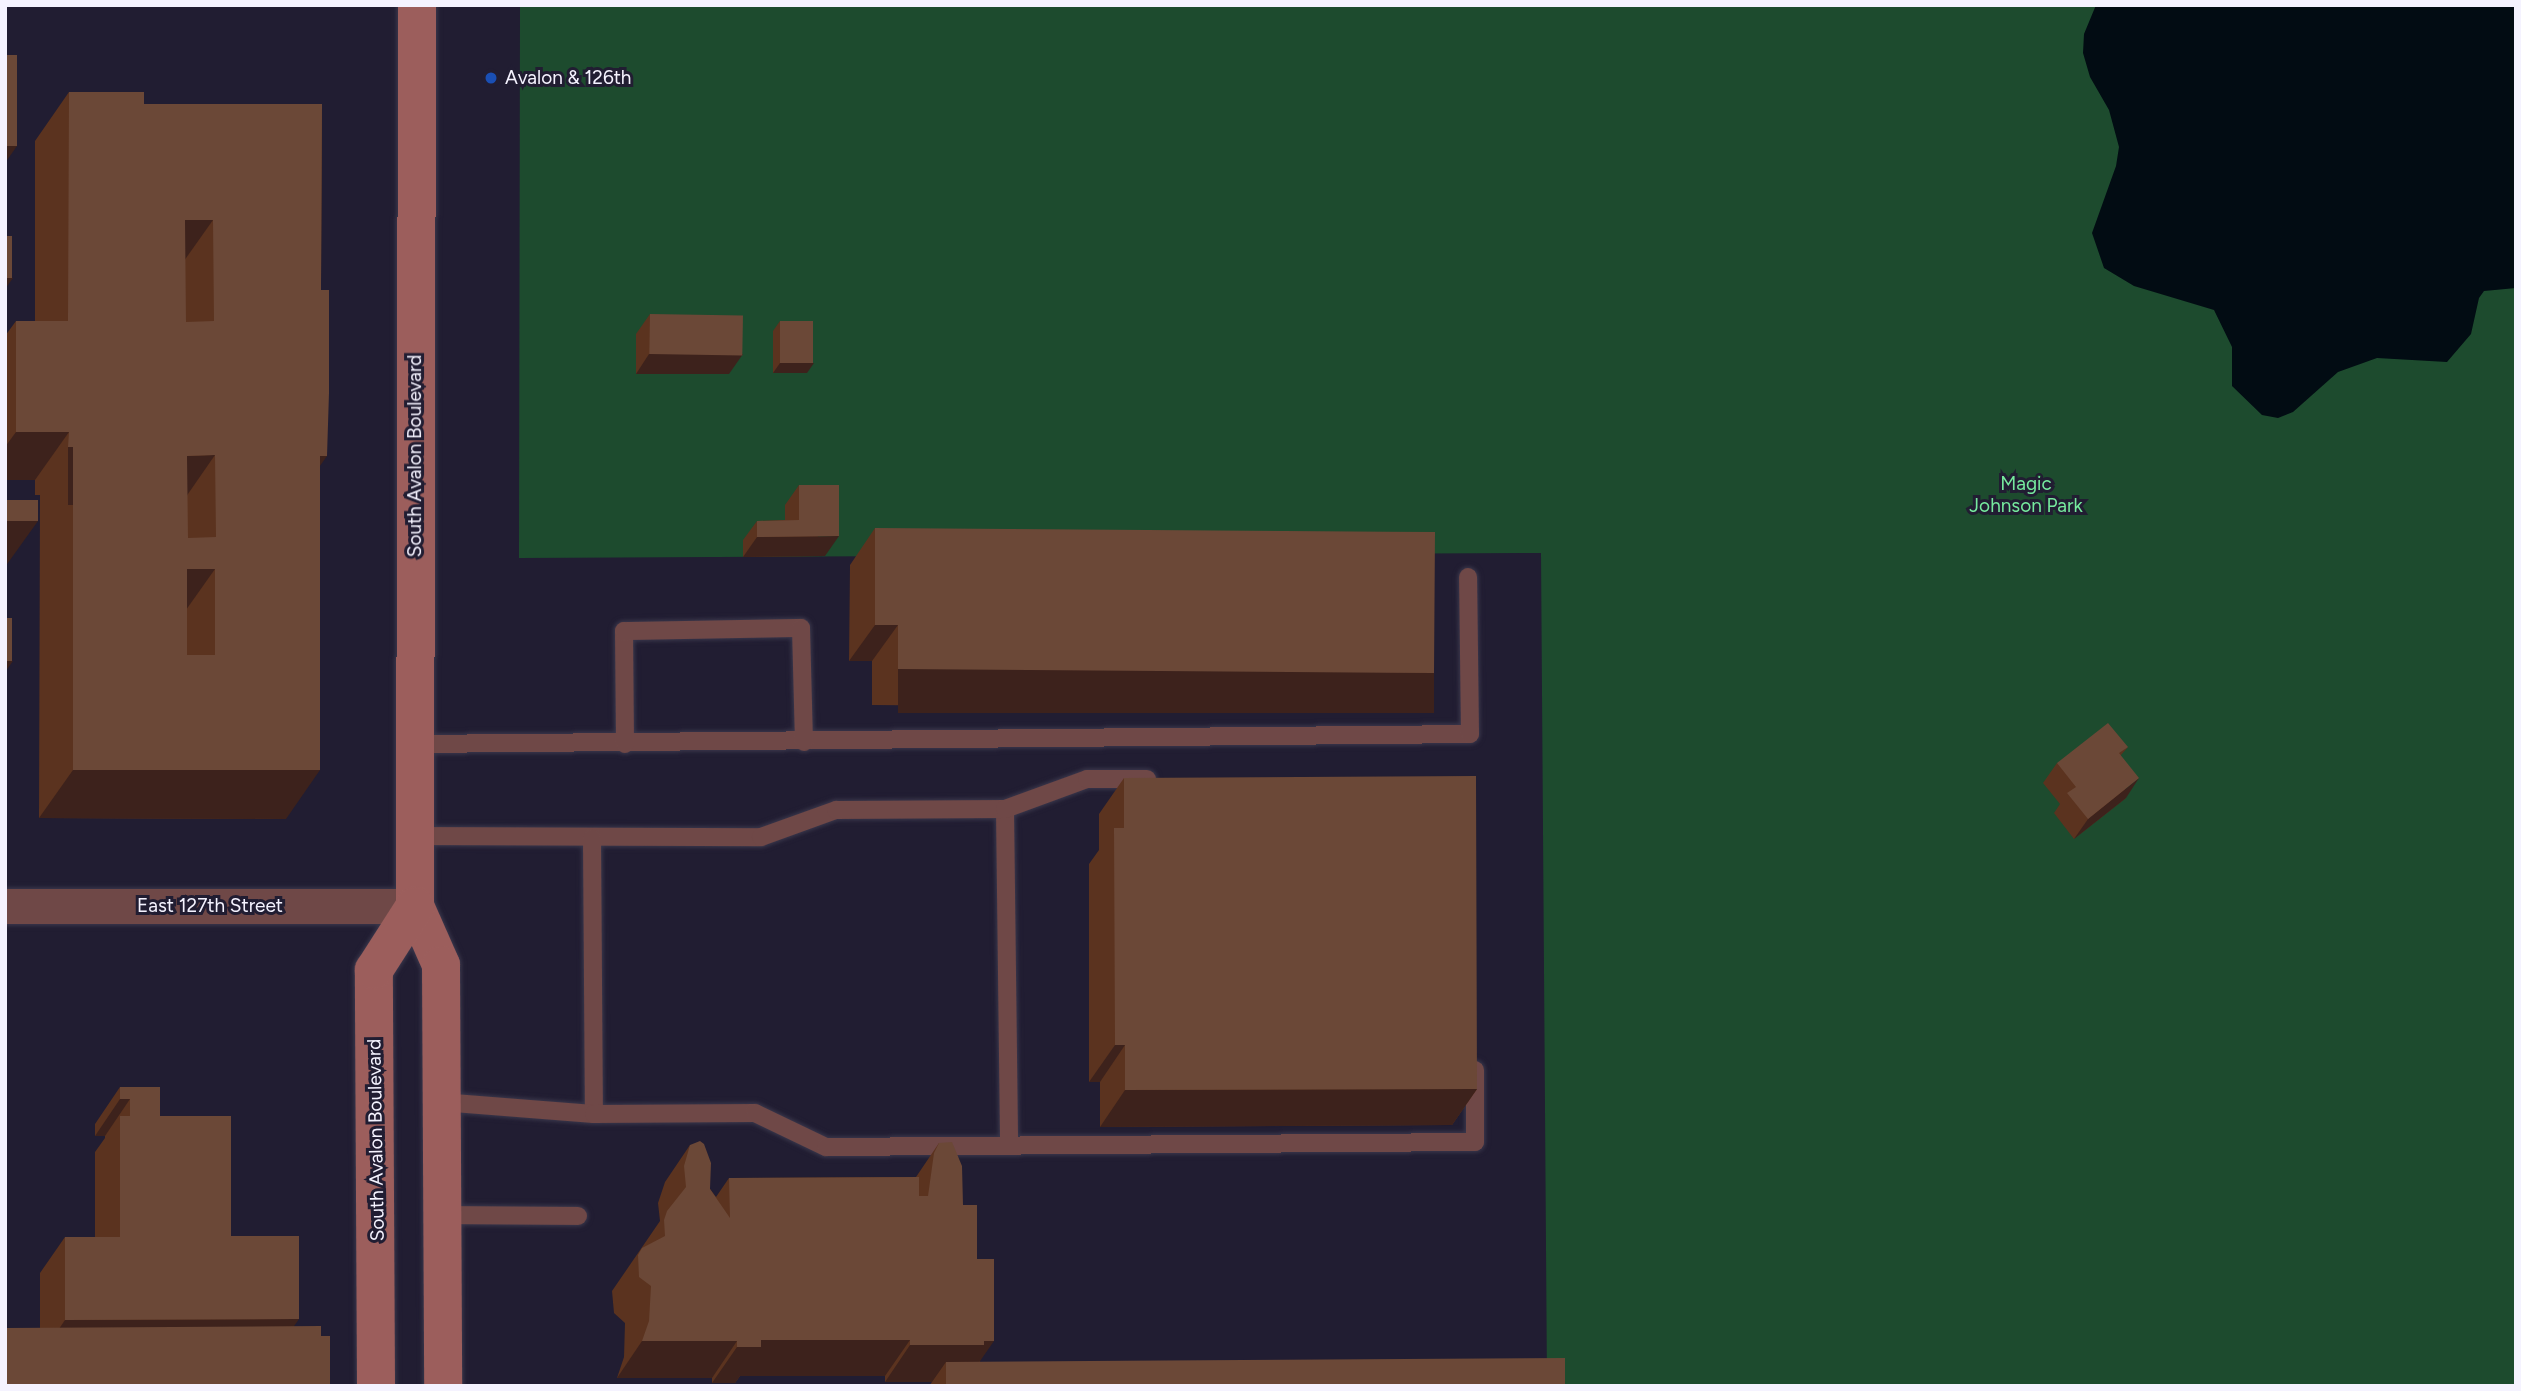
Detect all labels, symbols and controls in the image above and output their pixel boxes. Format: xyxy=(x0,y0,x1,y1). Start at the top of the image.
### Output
place label: Avalon & 126th xyxy=(505,67,631,89)
marker: Avalon & 126th xyxy=(483,70,499,86)
street label: South Avalon Boulevard xyxy=(404,355,426,557)
park label: Magic Johnson Park xyxy=(1969,473,2083,517)
street label: East 127th Street xyxy=(137,895,283,917)
street label: South Avalon Boulevard xyxy=(363,1038,389,1242)

